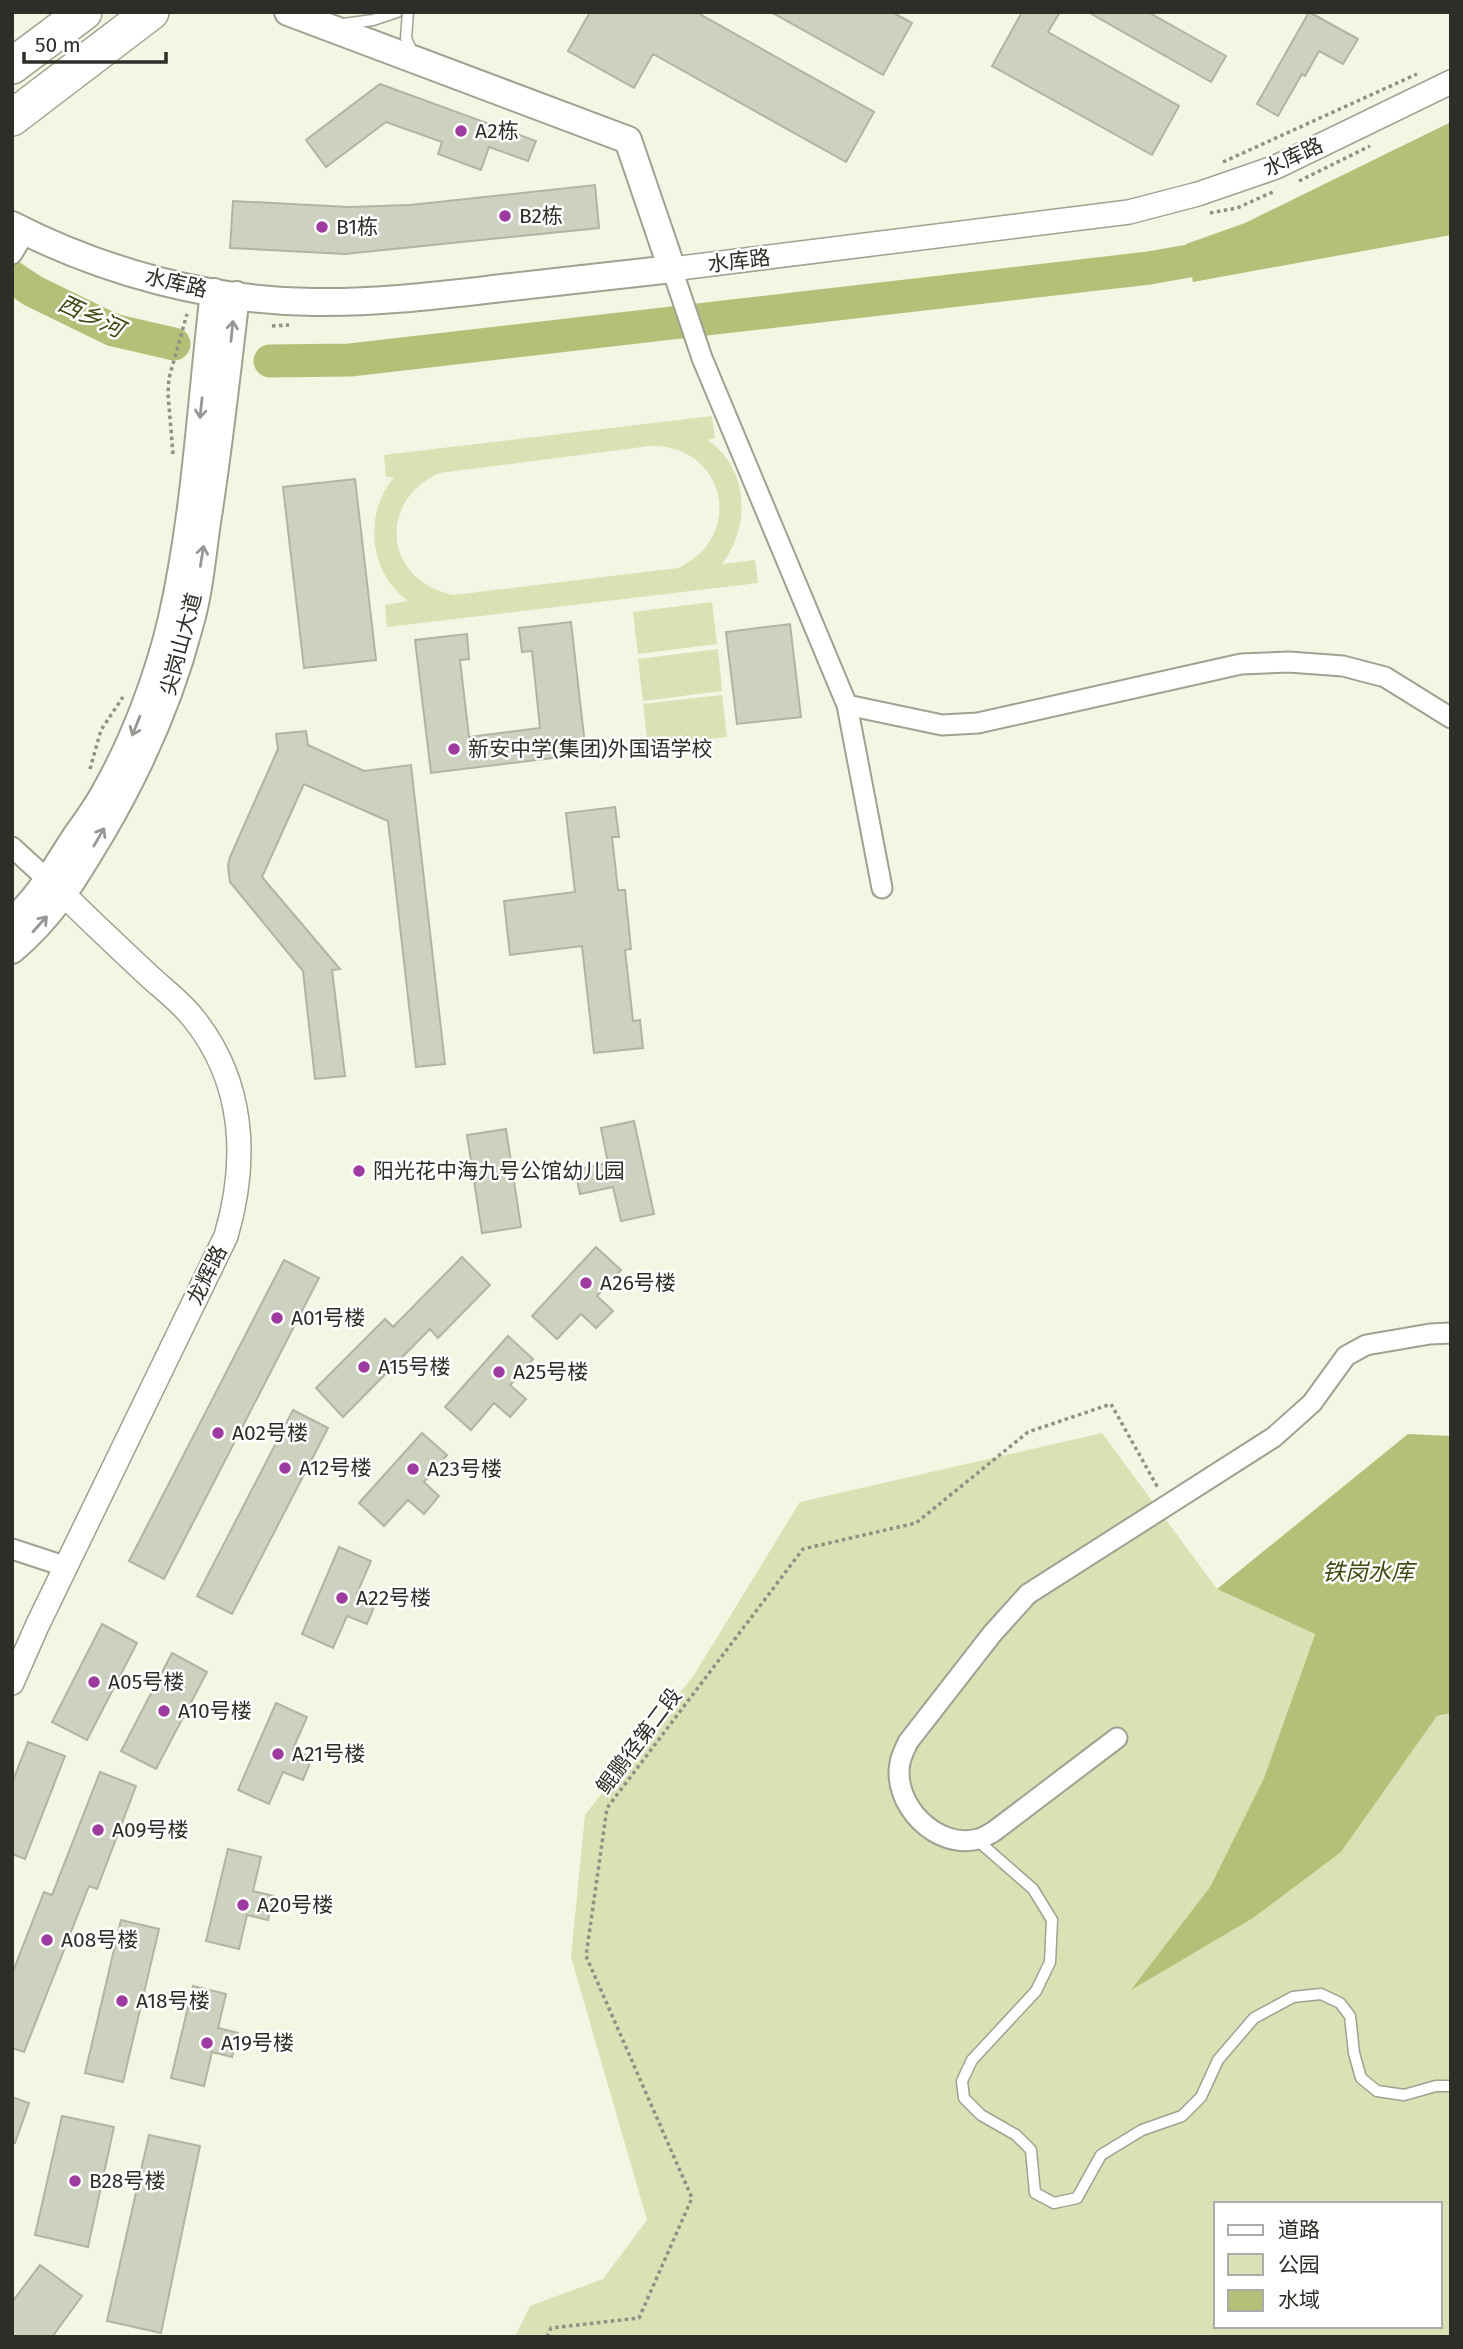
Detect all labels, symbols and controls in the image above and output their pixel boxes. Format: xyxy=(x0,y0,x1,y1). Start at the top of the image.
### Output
scale bar xyxy=(24,21,166,65)
text: 50 m xyxy=(35,32,81,58)
place label: A2栋 xyxy=(475,118,519,144)
marker: A2栋 xyxy=(453,123,469,139)
street label: 水库路 xyxy=(1259,132,1327,182)
place label: B2栋 xyxy=(519,203,563,229)
marker: B2栋 xyxy=(497,208,513,224)
place label: B1栋 xyxy=(336,214,378,240)
marker: B1栋 xyxy=(314,219,330,235)
street label: 水库路 xyxy=(706,244,772,278)
street label: 水库路 xyxy=(142,263,210,303)
water label: 西乡河 xyxy=(54,289,132,345)
one-way arrow xyxy=(226,320,239,343)
one-way arrow xyxy=(194,396,207,419)
one-way arrow xyxy=(196,546,209,568)
street label: 尖岗山大道 xyxy=(155,590,207,698)
one-way arrow xyxy=(128,714,141,736)
place label: 新安中学(集团)外国语学校 xyxy=(468,736,713,762)
marker: 新安中学(集团)外国语学校 xyxy=(446,741,462,757)
one-way arrow xyxy=(92,827,106,847)
one-way arrow xyxy=(32,915,48,933)
place label: 阳光花中海九号公馆幼儿园 xyxy=(373,1158,625,1184)
marker: 阳光花中海九号公馆幼儿园 xyxy=(351,1163,367,1179)
street label: 龙辉路 xyxy=(182,1241,232,1309)
place label: A26号楼 xyxy=(600,1270,676,1296)
marker: A26号楼 xyxy=(578,1275,594,1291)
place label: A01号楼 xyxy=(291,1305,365,1331)
marker: A01号楼 xyxy=(269,1310,285,1326)
place label: A15号楼 xyxy=(378,1354,451,1380)
marker: A15号楼 xyxy=(356,1359,372,1375)
place label: A25号楼 xyxy=(513,1359,588,1385)
marker: A25号楼 xyxy=(491,1364,507,1380)
place label: A02号楼 xyxy=(232,1420,308,1446)
marker: A02号楼 xyxy=(210,1425,226,1441)
place label: A12号楼 xyxy=(299,1455,371,1481)
place label: A23号楼 xyxy=(427,1456,502,1482)
marker: A12号楼 xyxy=(277,1460,293,1476)
marker: A23号楼 xyxy=(405,1461,421,1477)
water label: 铁岗水库 xyxy=(1322,1558,1418,1586)
place label: A22号楼 xyxy=(356,1585,431,1611)
marker: A22号楼 xyxy=(334,1590,350,1606)
place label: A05号楼 xyxy=(108,1669,184,1695)
marker: A05号楼 xyxy=(86,1674,102,1690)
street label: 鲲鹏径第二段 xyxy=(591,1683,687,1799)
place label: A10号楼 xyxy=(178,1698,252,1724)
marker: A10号楼 xyxy=(156,1703,172,1719)
place label: A21号楼 xyxy=(292,1741,365,1767)
marker: A21号楼 xyxy=(270,1746,286,1762)
place label: A09号楼 xyxy=(112,1817,189,1843)
marker: A09号楼 xyxy=(90,1822,106,1838)
place label: A20号楼 xyxy=(257,1892,333,1918)
marker: A20号楼 xyxy=(235,1897,251,1913)
place label: A08号楼 xyxy=(61,1927,138,1953)
marker: A08号楼 xyxy=(39,1932,55,1948)
place label: A18号楼 xyxy=(136,1988,210,2014)
marker: A18号楼 xyxy=(114,1993,130,2009)
place label: A19号楼 xyxy=(221,2030,294,2056)
marker: A19号楼 xyxy=(199,2035,215,2051)
place label: B28号楼 xyxy=(89,2168,165,2194)
marker: B28号楼 xyxy=(67,2173,83,2189)
legend xyxy=(1214,2202,1442,2328)
text: 道路 xyxy=(1278,2217,1320,2243)
text: 公园 xyxy=(1278,2252,1320,2278)
text: 水域 xyxy=(1278,2287,1320,2313)

